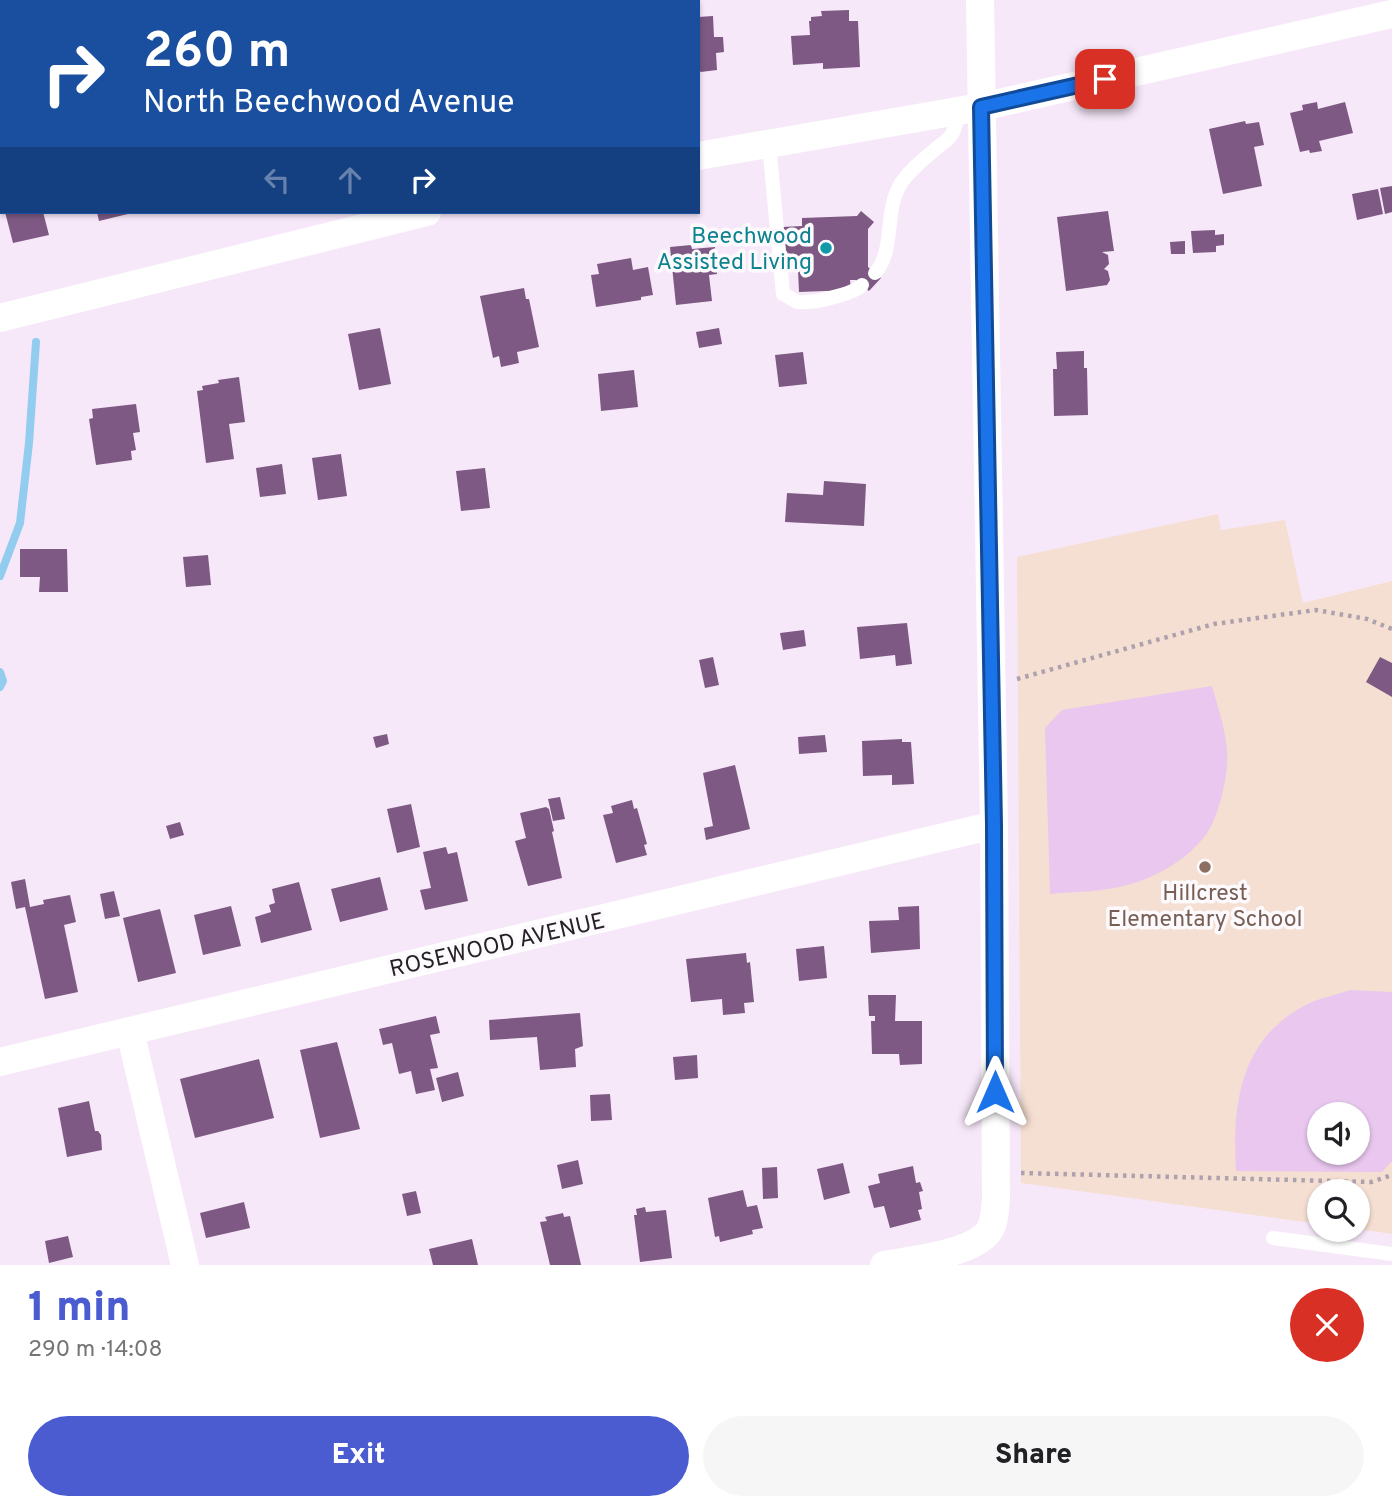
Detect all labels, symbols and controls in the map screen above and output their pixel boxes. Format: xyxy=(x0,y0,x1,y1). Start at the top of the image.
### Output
text: 260 m xyxy=(143,23,290,85)
icon: right xyxy=(28,28,119,119)
pin xyxy=(1075,49,1135,109)
icon: arrive xyxy=(1086,60,1124,98)
text: North Beechwood Avenue xyxy=(143,84,514,124)
icon: left xyxy=(258,161,296,199)
icon: ahead xyxy=(331,161,369,199)
icon: right xyxy=(404,161,442,199)
place label: Beechwood Assisted Living xyxy=(656,223,812,278)
marker: Beechwood Assisted Living xyxy=(818,240,834,256)
marker: Hillcrest Elementary School xyxy=(1197,859,1213,875)
place label: Hillcrest Elementary School xyxy=(1107,880,1303,935)
street label: ROSEWOOD AVENUE xyxy=(387,908,608,985)
position arrow xyxy=(958,1055,1032,1129)
map controls xyxy=(1307,1102,1370,1242)
button: sound xyxy=(1307,1102,1370,1165)
button: search xyxy=(1307,1179,1370,1242)
text: 1 min xyxy=(28,1283,131,1336)
button: close xyxy=(1290,1288,1364,1362)
text: 290 m · 14:08 xyxy=(28,1336,162,1365)
button: Exit xyxy=(28,1416,689,1496)
button: Share xyxy=(703,1416,1364,1496)

